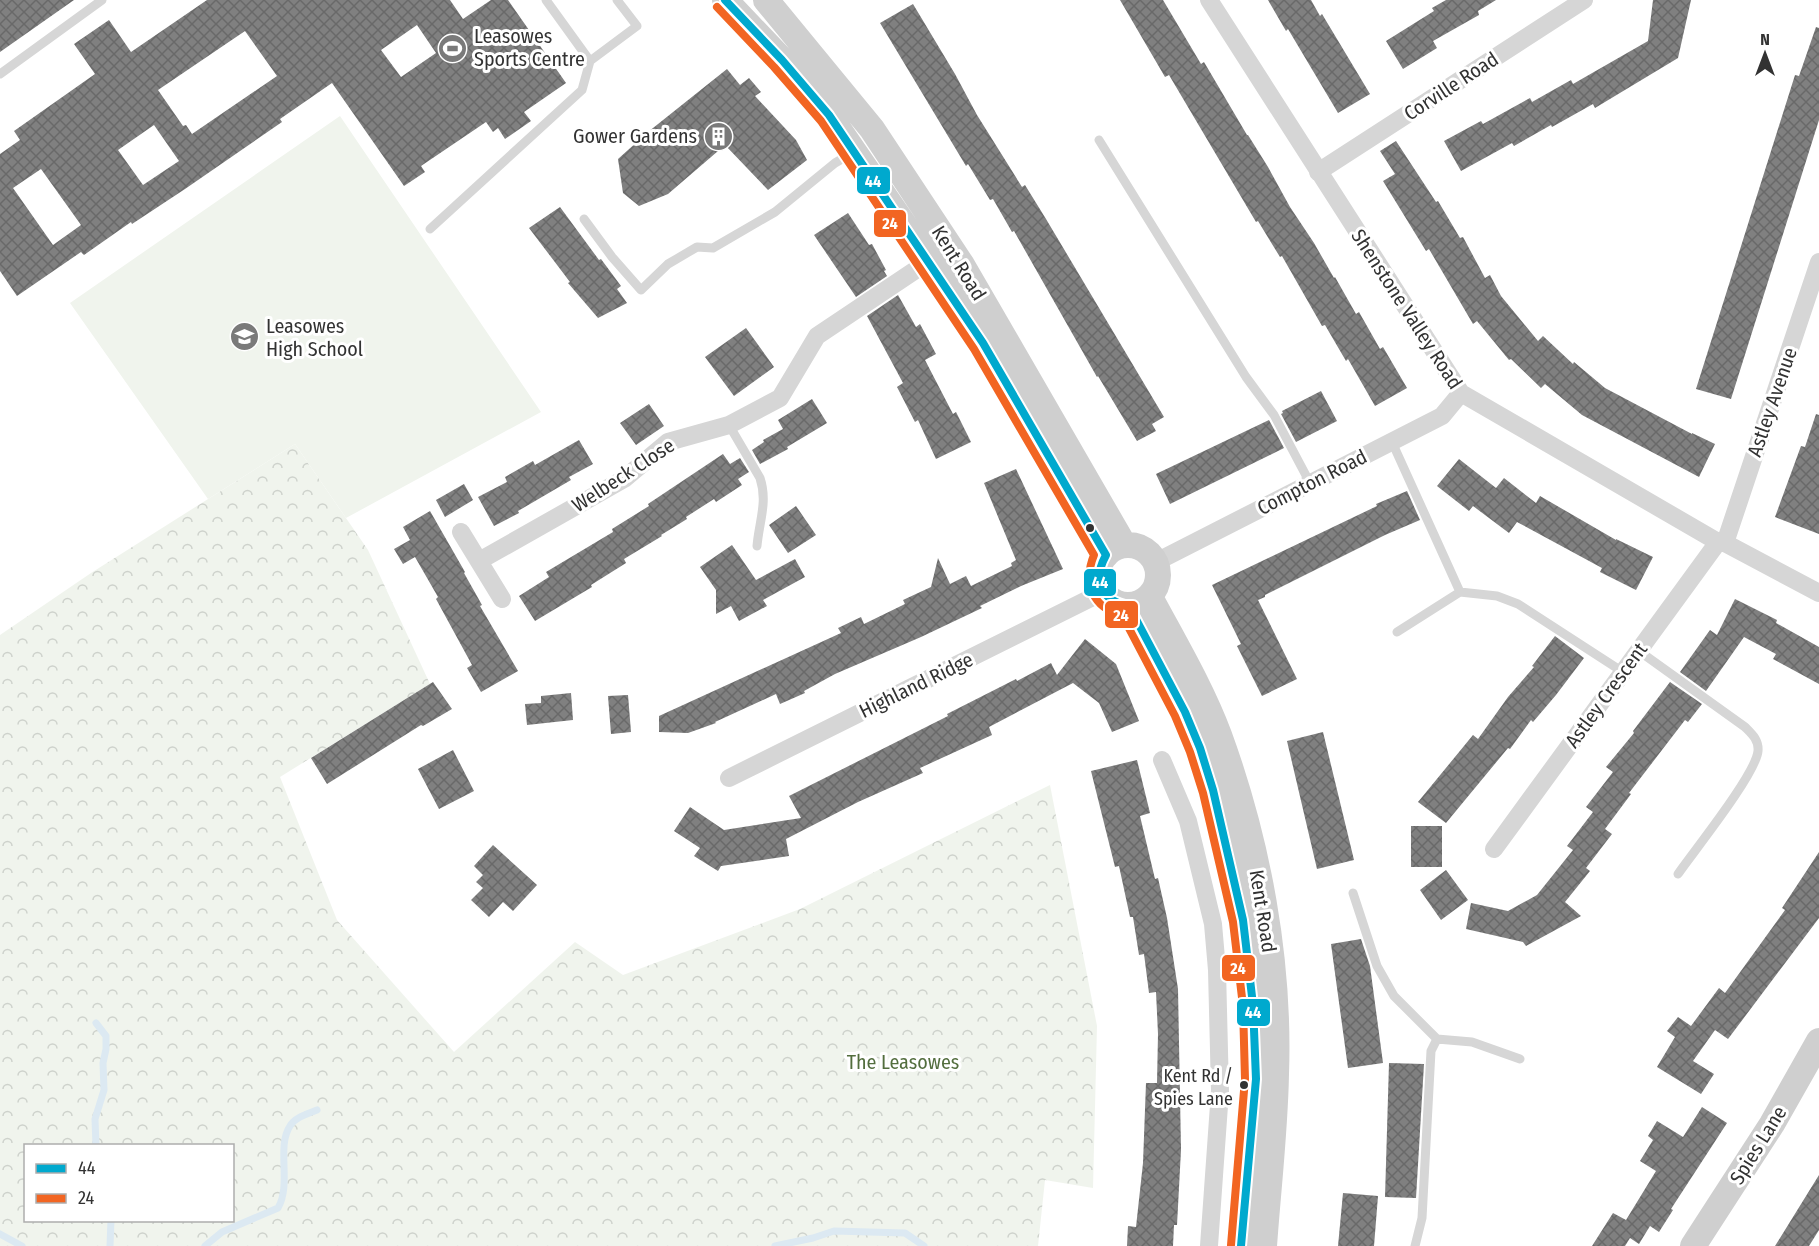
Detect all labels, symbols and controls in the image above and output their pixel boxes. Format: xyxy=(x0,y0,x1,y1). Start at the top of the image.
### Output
place label: Leasowes Sports Centre xyxy=(474,24,585,71)
north arrow xyxy=(1735,24,1795,84)
text: N xyxy=(1760,30,1770,49)
sports icon: Leasowes Sports Centre xyxy=(437,32,469,64)
street label: Corville Road xyxy=(1399,47,1503,125)
building icon: Gower Gardens xyxy=(702,120,734,152)
place label: Gower Gardens xyxy=(573,124,697,148)
line badge: 44 xyxy=(856,166,891,195)
text: 44 xyxy=(865,172,881,191)
line badge: 24 xyxy=(873,209,907,238)
text: 24 xyxy=(881,214,898,233)
street label: Kent Road xyxy=(927,221,991,305)
street label: Shenstone Valley Road xyxy=(1346,225,1468,393)
place label: Leasowes High School xyxy=(266,314,363,361)
school or university icon: Leasowes High School xyxy=(229,321,261,353)
street label: Astley Avenue xyxy=(1742,344,1802,460)
street label: Welbeck Close xyxy=(567,433,679,517)
street label: Compton Road xyxy=(1253,444,1371,520)
unlabelled marker xyxy=(1084,522,1096,534)
line badge: 44 xyxy=(1083,568,1117,597)
text: 44 xyxy=(1092,573,1108,592)
line badge: 24 xyxy=(1104,600,1139,629)
text: 24 xyxy=(1112,606,1129,625)
street label: Astley Crescent xyxy=(1560,637,1652,752)
street label: Highland Ridge xyxy=(855,647,977,723)
street label: Kent Road xyxy=(1245,868,1281,954)
line badge: 24 xyxy=(1221,954,1256,982)
text: 24 xyxy=(1229,959,1246,978)
line badge: 44 xyxy=(1236,998,1271,1027)
text: 44 xyxy=(1245,1003,1261,1022)
park label: The Leasowes xyxy=(847,1050,959,1074)
place label: Kent Rd / Spies Lane xyxy=(1154,1065,1233,1110)
marker: Kent Rd / Spies Lane xyxy=(1238,1079,1250,1091)
street label: Spies Lane xyxy=(1725,1101,1791,1189)
legend xyxy=(24,1144,234,1222)
text: 44 xyxy=(78,1157,96,1179)
text: 24 xyxy=(78,1187,95,1209)

